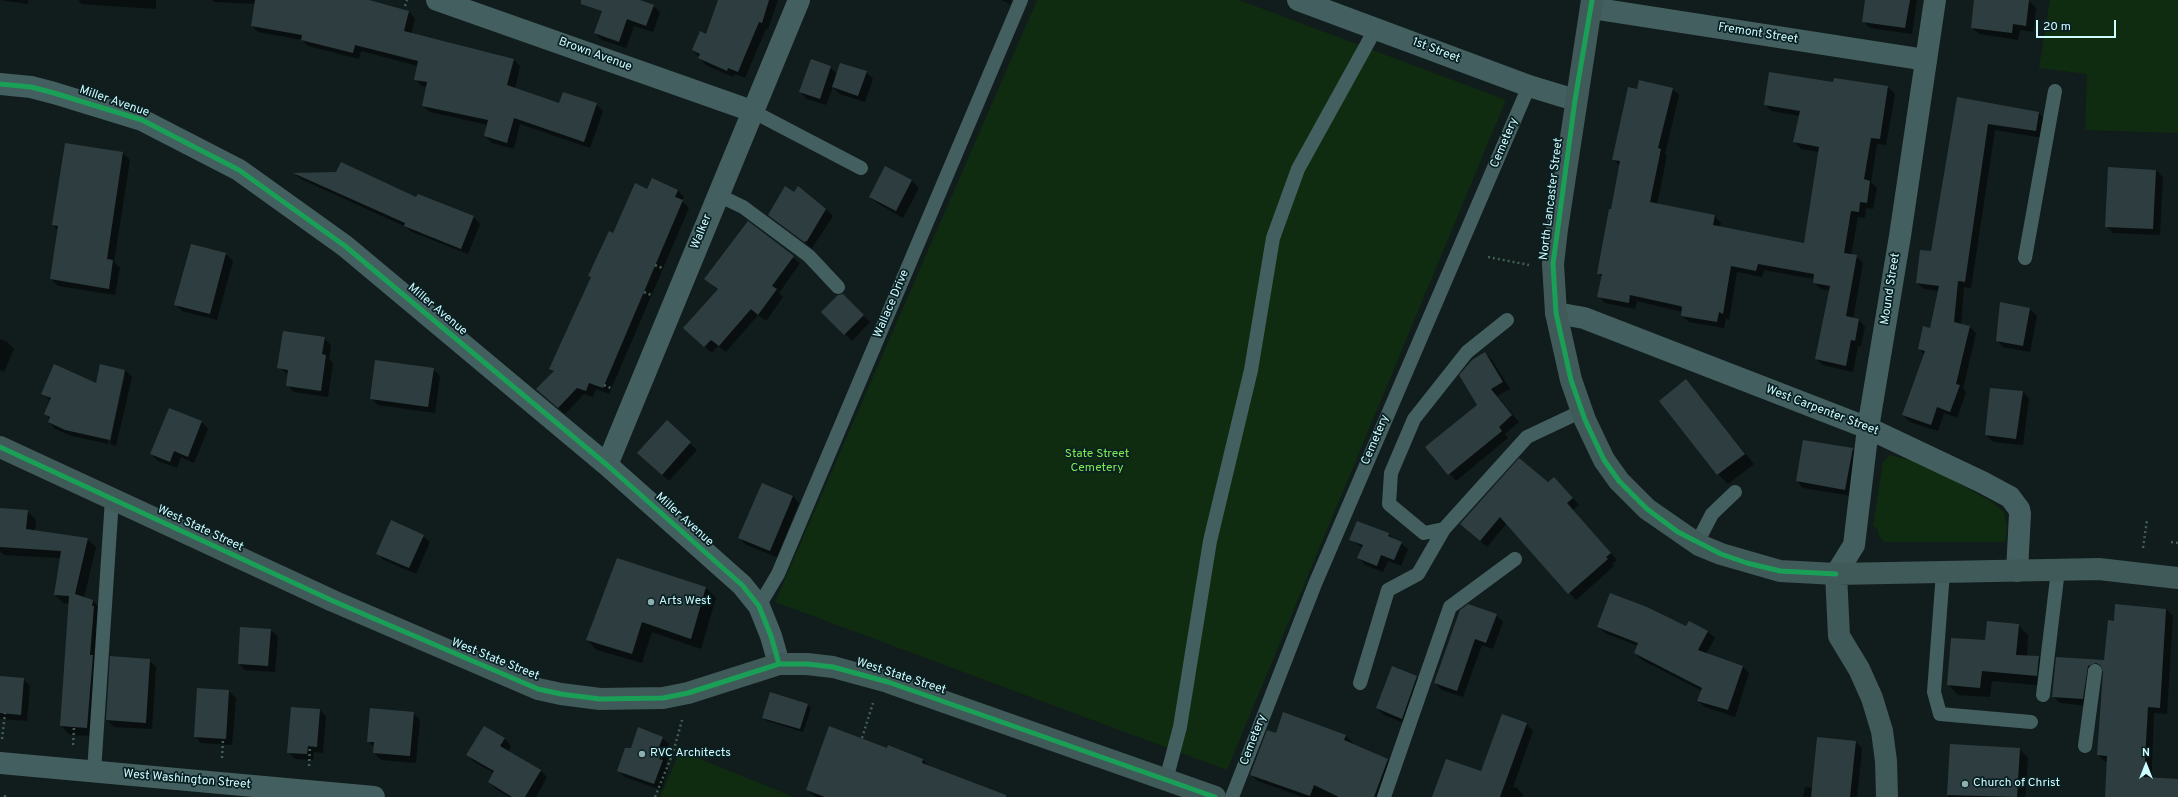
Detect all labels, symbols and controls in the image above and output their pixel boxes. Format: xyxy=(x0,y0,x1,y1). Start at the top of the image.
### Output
scale bar xyxy=(2038,12,2118,38)
text: 20 m xyxy=(2043,19,2071,35)
street label: Fremont Street xyxy=(1717,21,1799,47)
street label: Brown Avenue xyxy=(556,35,634,75)
street label: 1st Street xyxy=(1410,35,1462,67)
street label: Miller Avenue xyxy=(77,83,151,121)
street label: Cemetery xyxy=(1488,116,1522,170)
street label: North Lancaster Street xyxy=(1537,137,1567,261)
street label: Walker xyxy=(688,212,716,252)
street label: Mound Street xyxy=(1878,252,1904,326)
street label: Wallace Drive xyxy=(871,268,913,340)
street label: Miller Avenue xyxy=(404,281,470,339)
street label: West Carpenter Street xyxy=(1764,383,1880,439)
street label: Cemetery xyxy=(1359,413,1393,467)
park label: State Street Cemetery xyxy=(1065,448,1129,476)
street label: Miller Avenue xyxy=(652,490,716,550)
street label: West State Street xyxy=(155,503,245,555)
place label: Arts West xyxy=(659,595,711,609)
marker: Arts West xyxy=(646,597,656,607)
street label: West State Street xyxy=(449,636,541,684)
street label: West State Street xyxy=(854,656,948,698)
street label: Cemetery xyxy=(1238,713,1270,767)
north arrow xyxy=(2126,745,2166,785)
text: N xyxy=(2142,746,2150,760)
place label: RVC Architects xyxy=(650,747,731,761)
marker: RVC Architects xyxy=(637,749,647,759)
street label: West Washington Street xyxy=(123,767,251,793)
place label: Church of Christ xyxy=(1973,777,2060,791)
marker: Church of Christ xyxy=(1960,779,1970,789)

